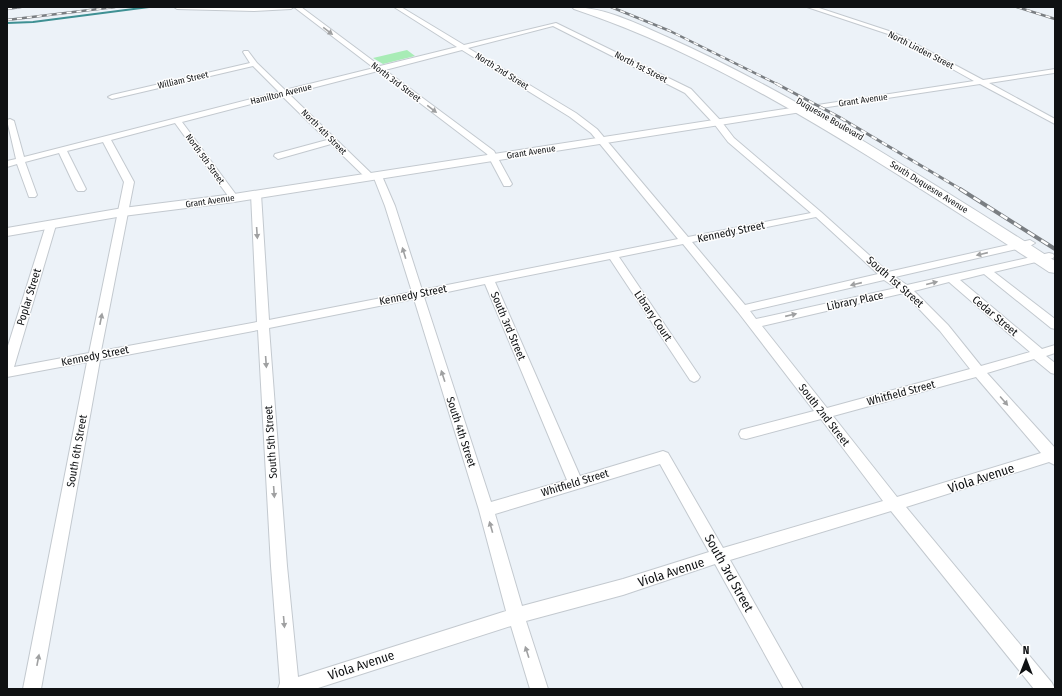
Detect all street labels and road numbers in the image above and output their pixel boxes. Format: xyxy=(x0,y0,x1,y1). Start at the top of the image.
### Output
street label: North Linden Street xyxy=(886,29,956,71)
street label: North 1st Street xyxy=(613,49,669,85)
street label: North 2nd Street xyxy=(474,51,531,91)
street label: North 3rd Street xyxy=(369,60,423,104)
street label: William Street xyxy=(157,69,209,91)
street label: Hamilton Avenue xyxy=(249,81,313,106)
street label: Grant Avenue xyxy=(838,92,889,108)
street label: Duquesne Boulevard xyxy=(795,96,866,142)
street label: North 4th Street xyxy=(299,107,349,157)
street label: North 5th Street xyxy=(184,132,226,186)
street label: Grant Avenue xyxy=(506,143,557,161)
street label: South Duquesne Avenue xyxy=(888,159,970,215)
street label: Grant Avenue xyxy=(185,193,236,209)
street label: Kennedy Street xyxy=(696,218,766,245)
street label: South 1st Street xyxy=(864,254,926,311)
street label: Poplar Street xyxy=(14,267,44,327)
street label: Kennedy Street xyxy=(378,282,448,308)
street label: Library Court xyxy=(631,288,675,344)
street label: Library Place xyxy=(826,289,884,313)
street label: South 3rd Street xyxy=(488,290,528,363)
street label: Cedar Street xyxy=(970,293,1021,339)
street label: Kennedy Street xyxy=(60,343,130,369)
street label: Whitfield Street xyxy=(866,378,937,408)
street label: South 2nd Street xyxy=(796,381,853,449)
street label: South 4th Street xyxy=(443,395,479,469)
street label: South 5th Street xyxy=(262,405,280,479)
street label: South 6th Street xyxy=(64,413,90,488)
street label: Viola Avenue xyxy=(946,460,1016,496)
street label: Whitfield Street xyxy=(540,466,611,499)
street label: South 3rd Street xyxy=(702,532,757,615)
street label: Viola Avenue xyxy=(636,554,706,590)
street label: Viola Avenue xyxy=(326,647,396,683)

